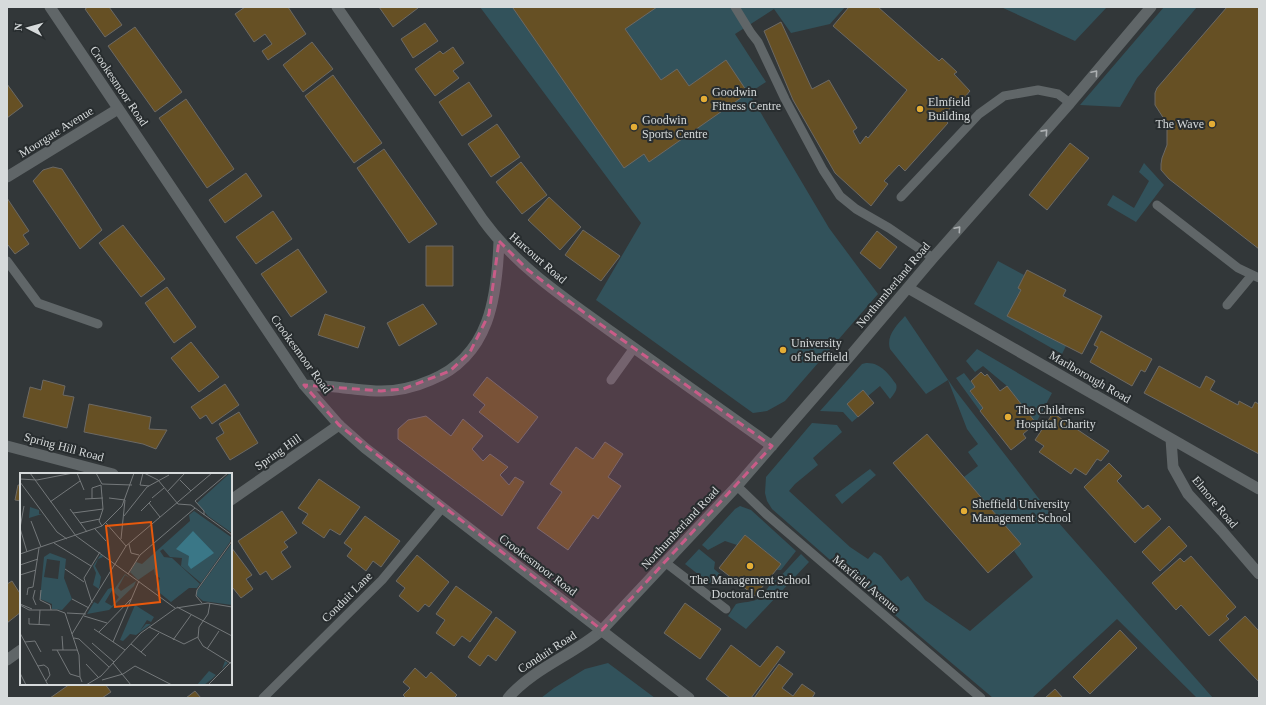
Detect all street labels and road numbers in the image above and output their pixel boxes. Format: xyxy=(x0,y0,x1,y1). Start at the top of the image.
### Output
street label: Crookesmoor Road xyxy=(87,43,151,129)
street label: Moorgate Avenue xyxy=(16,103,96,161)
street label: Harcourt Road xyxy=(507,229,569,287)
street label: Northumberland Road xyxy=(853,239,933,331)
street label: Crookesmoor Road xyxy=(268,312,334,396)
street label: Marlborough Road xyxy=(1047,348,1133,406)
street label: Spring Hill Road xyxy=(23,430,105,464)
street label: Spring Hill xyxy=(252,430,305,473)
street label: Elmore Road xyxy=(1189,473,1241,531)
street label: Northumberland Road xyxy=(638,484,722,572)
street label: Crookesmoor Road xyxy=(496,531,580,599)
street label: Maxfield Avenue xyxy=(830,552,902,616)
street label: Conduit Lane xyxy=(319,569,375,625)
street label: Conduit Road xyxy=(515,628,579,676)

